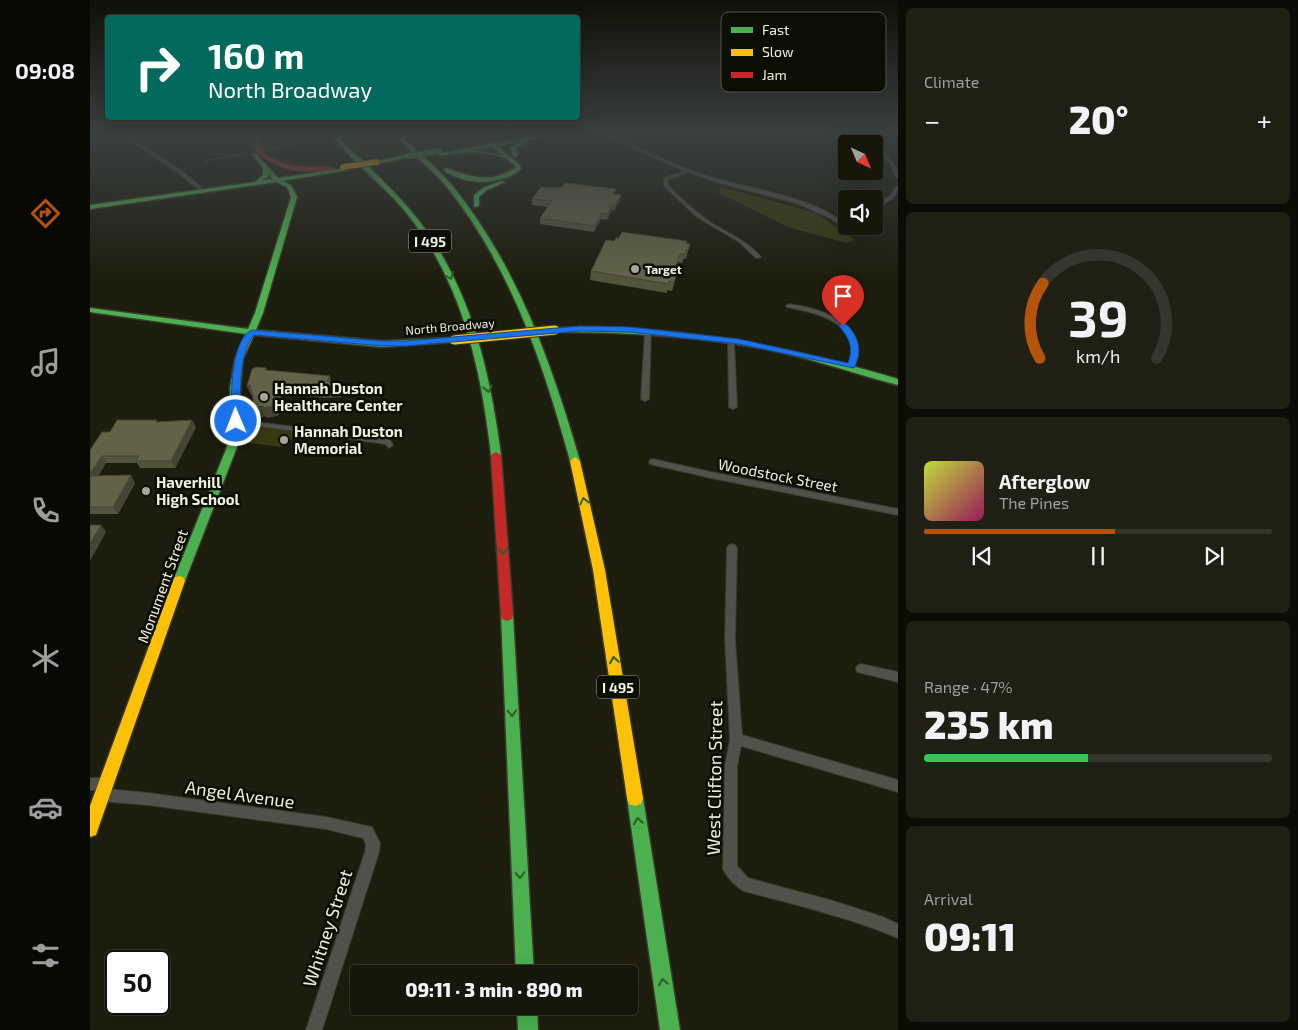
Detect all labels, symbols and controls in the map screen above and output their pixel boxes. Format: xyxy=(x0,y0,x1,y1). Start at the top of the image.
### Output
legend xyxy=(721,12,886,92)
text: Fast xyxy=(762,21,789,38)
text: 160 m xyxy=(208,34,304,76)
icon: right xyxy=(125,35,190,100)
text: Slow xyxy=(762,43,794,60)
text: 09:08 xyxy=(15,57,75,83)
text: Jam xyxy=(762,66,787,83)
text: Climate xyxy=(924,72,979,91)
text: North Broadway xyxy=(208,76,372,102)
text: 20° xyxy=(1069,96,1128,142)
text: − xyxy=(924,103,940,137)
text: + xyxy=(1257,103,1272,137)
north arrow xyxy=(838,135,882,180)
map controls xyxy=(838,135,883,235)
button: sound xyxy=(838,190,883,235)
icon: directions xyxy=(28,196,63,231)
road number: I 495 xyxy=(409,230,451,252)
place label: Target xyxy=(645,262,682,276)
marker: Target xyxy=(629,263,641,275)
one-way arrow xyxy=(444,271,454,280)
pin xyxy=(822,275,864,326)
icon: arrive xyxy=(829,282,857,310)
text: 39 xyxy=(1068,285,1128,347)
street label: North Broadway xyxy=(405,315,496,337)
icon: music xyxy=(28,345,63,380)
text: km/h xyxy=(1076,345,1120,367)
place label: Hannah Duston Healthcare Center xyxy=(274,379,403,414)
one-way arrow xyxy=(482,384,493,393)
marker: Hannah Duston Healthcare Center xyxy=(258,391,270,403)
position arrow xyxy=(209,394,261,446)
place label: Hannah Duston Memorial xyxy=(294,422,403,457)
marker: Hannah Duston Memorial xyxy=(278,434,290,446)
street label: Woodstock Street xyxy=(717,455,840,495)
text: Afterglow xyxy=(999,470,1090,493)
place label: Haverhill High School xyxy=(156,473,240,508)
marker: Haverhill High School xyxy=(140,485,152,497)
icon: phone xyxy=(28,493,63,528)
text: The Pines xyxy=(999,493,1069,512)
one-way arrow xyxy=(579,496,590,505)
street label: Monument Street xyxy=(133,526,191,645)
icon: previous xyxy=(968,542,996,570)
icon: pause xyxy=(1084,542,1112,570)
icon: next xyxy=(1200,542,1228,570)
one-way arrow xyxy=(498,547,509,555)
icon: climate xyxy=(28,641,63,676)
one-way arrow xyxy=(610,656,620,665)
road number: I 495 xyxy=(597,676,639,699)
text: Range · 47% xyxy=(924,677,1013,696)
street label: West Clifton Street xyxy=(702,700,726,856)
text: 235 km xyxy=(924,701,1053,747)
one-way arrow xyxy=(507,709,518,717)
street label: Angel Avenue xyxy=(184,775,296,813)
icon: car xyxy=(28,790,63,825)
one-way arrow xyxy=(634,817,644,825)
street label: Whitney Street xyxy=(298,866,356,989)
one-way arrow xyxy=(515,872,525,879)
text: Arrival xyxy=(924,889,973,908)
text: 09:11 xyxy=(924,913,1016,959)
icon: filters xyxy=(28,938,63,973)
speed limit sign: 50 xyxy=(105,950,170,1015)
one-way arrow xyxy=(658,977,668,986)
text: 09:11 · 3 min · 890 m xyxy=(405,978,583,1001)

